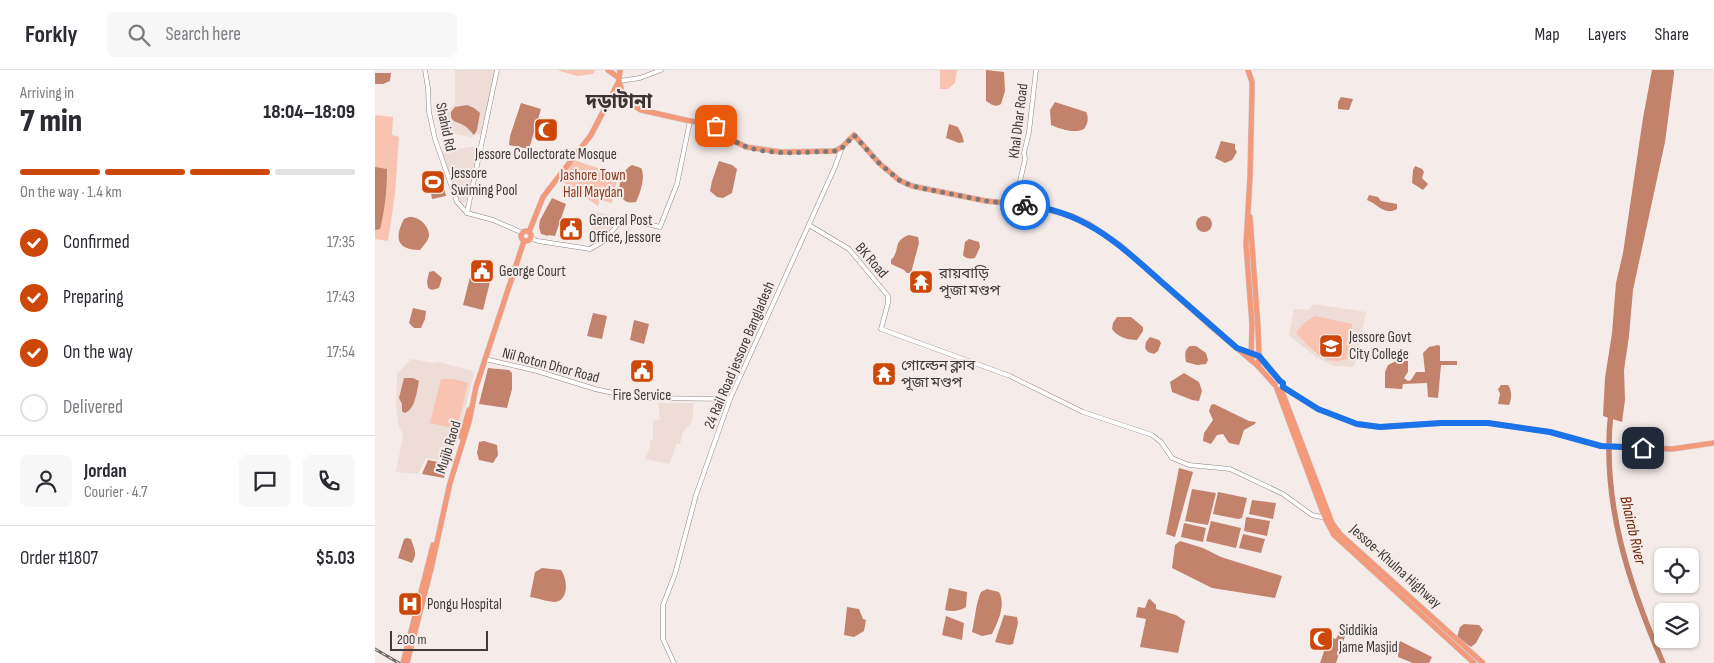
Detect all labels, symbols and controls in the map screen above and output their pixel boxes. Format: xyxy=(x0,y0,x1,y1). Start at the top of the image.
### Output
search box xyxy=(107,12,457,57)
text: Forkly xyxy=(25,20,77,49)
icon: search xyxy=(125,21,153,49)
text: Search here xyxy=(165,23,241,46)
text: Map xyxy=(1535,24,1560,45)
text: Layers xyxy=(1588,24,1627,45)
text: Share xyxy=(1655,24,1689,45)
street label: Khal Dhar Road xyxy=(1004,82,1033,160)
text: Arriving in xyxy=(20,84,74,103)
district label: দড়াটানা xyxy=(585,89,653,114)
text: 18:04–18:09 xyxy=(263,101,355,124)
street label: Shahid Rd xyxy=(431,101,460,153)
text: 7 min xyxy=(20,102,82,141)
pin xyxy=(695,105,737,147)
icon: bag xyxy=(702,112,730,140)
mosque icon: Jessore Collectorate Mosque xyxy=(533,117,559,143)
place label: Jessore Collectorate Mosque xyxy=(474,145,617,164)
place label: Jessore Swiming Pool xyxy=(450,164,517,200)
park label: Jashore Town Hall Maydan xyxy=(559,166,626,202)
sports icon: Jessore Swiming Pool xyxy=(420,169,446,195)
courier xyxy=(1000,180,1050,230)
text: On the way · 1.4 km xyxy=(20,183,122,202)
icon: bike xyxy=(1011,191,1039,219)
place label: General Post Office, Jessore xyxy=(589,211,661,247)
public building icon: General Post Office, Jessore xyxy=(558,216,584,242)
icon: check xyxy=(20,229,48,257)
text: Confirmed xyxy=(63,231,130,254)
text: 17:35 xyxy=(327,233,355,252)
street label: BK Road xyxy=(851,239,892,282)
public building icon: George Court xyxy=(469,258,495,284)
place label: George Court xyxy=(499,262,566,281)
place label: রায়বাড়ি পূজা মণ্ডপ xyxy=(938,264,1001,300)
temple icon: রায়বাড়ি পূজা মণ্ডপ xyxy=(908,269,934,295)
street label: 24 Rail Road jessore Bangladesh xyxy=(700,279,779,432)
icon: check xyxy=(20,284,48,312)
text: Preparing xyxy=(63,286,124,309)
text: 17:43 xyxy=(327,288,355,307)
place label: Jessore Govt City College xyxy=(1348,328,1412,364)
school or university icon: Jessore Govt City College xyxy=(1318,333,1344,359)
icon: check xyxy=(20,339,48,367)
text: On the way xyxy=(63,341,133,364)
text: 17:54 xyxy=(327,343,355,362)
street label: Nil Roton Dhor Road xyxy=(500,343,602,388)
place label: গোল্ডেন ক্লাব পূজা মণ্ডপ xyxy=(901,356,976,392)
public building icon: Fire Service xyxy=(629,358,655,384)
temple icon: গোল্ডেন ক্লাব পূজা মণ্ডপ xyxy=(871,361,897,387)
place label: Fire Service xyxy=(613,386,671,405)
text: Delivered xyxy=(63,396,123,419)
street label: Mujib Raod xyxy=(431,418,465,476)
pin xyxy=(1622,427,1664,469)
icon: home xyxy=(1629,434,1657,462)
button: person xyxy=(20,455,72,507)
button: chat xyxy=(239,455,291,507)
button: phone xyxy=(303,455,355,507)
text: Jordan xyxy=(84,460,127,483)
text: Courier · 4.7 xyxy=(84,483,147,502)
water label: Bhairab River xyxy=(1615,494,1650,567)
street label: Jessoe-Khulna Highway xyxy=(1345,520,1446,613)
text: Order #1807 xyxy=(20,547,98,570)
text: $5.03 xyxy=(316,547,355,570)
map controls xyxy=(1654,548,1699,648)
button: locate xyxy=(1654,548,1699,593)
hospital icon: Pongu Hospital xyxy=(397,591,423,617)
place label: Pongu Hospital xyxy=(427,595,502,614)
button: layers xyxy=(1654,603,1699,648)
place label: Siddikia Jame Masjid xyxy=(1338,621,1398,657)
mosque icon: Siddikia Jame Masjid xyxy=(1308,626,1334,652)
scale bar xyxy=(390,628,487,651)
text: 200 m xyxy=(397,631,426,648)

